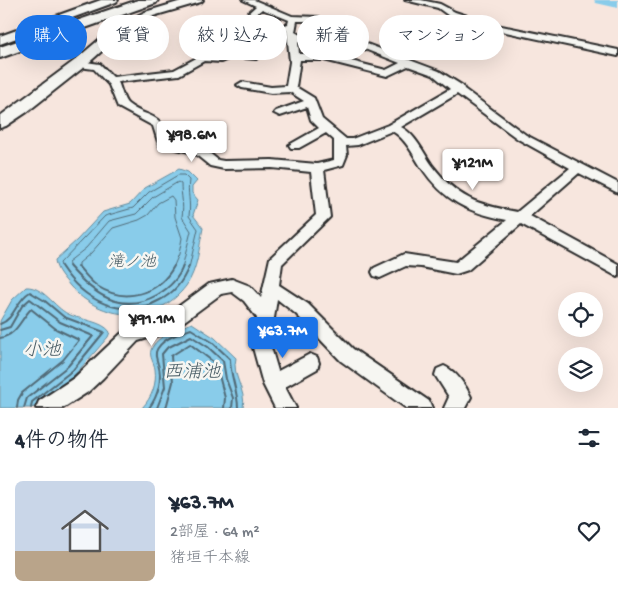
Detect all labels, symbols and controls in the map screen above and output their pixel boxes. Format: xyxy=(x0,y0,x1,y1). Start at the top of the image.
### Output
chip: 購入 xyxy=(15,15,87,60)
chip: 賃貸 xyxy=(97,15,169,60)
chip: 絞り込み xyxy=(179,15,287,60)
chip: 新着 xyxy=(297,15,369,60)
chip: マンション xyxy=(379,15,504,60)
pin: ¥98.6M xyxy=(151,120,233,163)
text: ¥98.6M xyxy=(168,127,216,146)
pin: ¥121M xyxy=(438,148,508,191)
text: ¥121M xyxy=(453,155,493,174)
water label: 滝ノ池 xyxy=(108,252,157,273)
map controls xyxy=(558,292,603,392)
button: locate xyxy=(558,292,603,337)
pin: ¥91.1M xyxy=(111,304,193,347)
text: ¥91.1M xyxy=(130,311,174,330)
pin: ¥63.7M xyxy=(242,316,324,359)
text: ¥63.7M xyxy=(259,323,307,342)
water label: 小池 xyxy=(23,340,62,363)
button: layers xyxy=(558,347,603,392)
water label: 西浦池 xyxy=(163,361,221,385)
icon: filters xyxy=(575,424,603,452)
text: 4件の物件 xyxy=(15,430,109,455)
text: ¥63.7M xyxy=(170,492,233,517)
icon: home xyxy=(55,501,115,561)
icon: heart xyxy=(575,517,603,545)
text: 2部屋 · 64 m² xyxy=(170,524,260,543)
text: 猪垣千本線 xyxy=(170,550,250,569)

